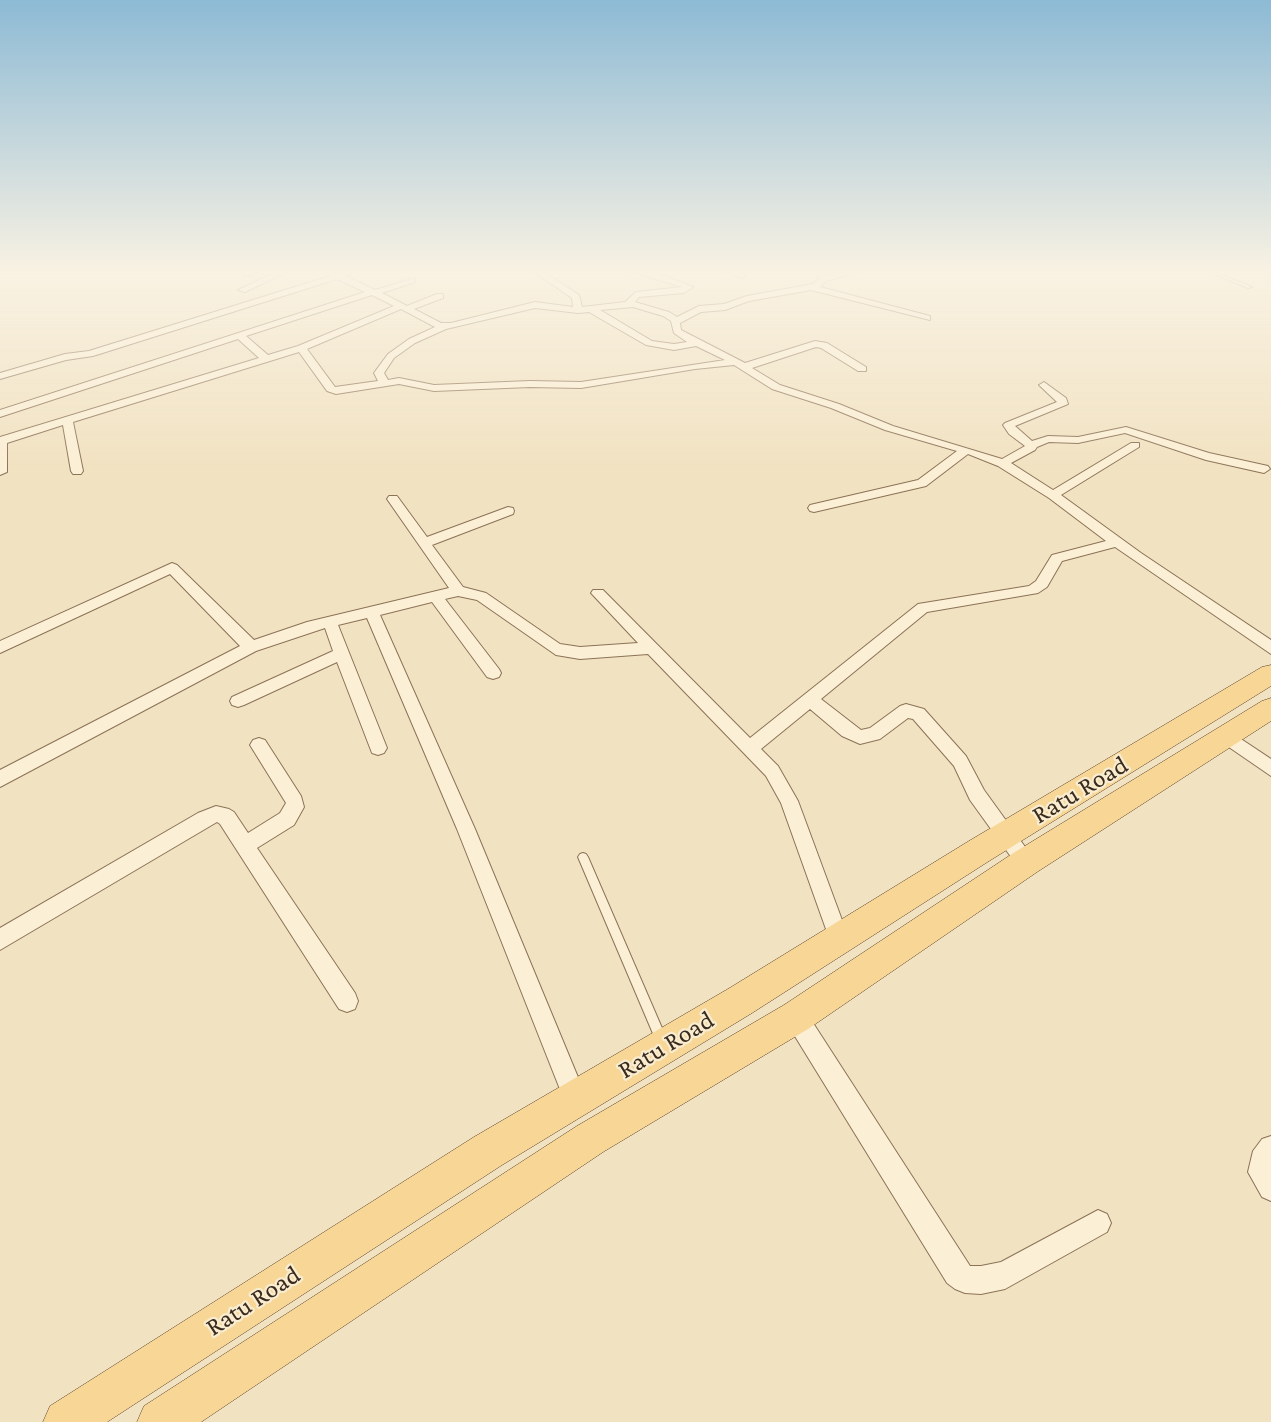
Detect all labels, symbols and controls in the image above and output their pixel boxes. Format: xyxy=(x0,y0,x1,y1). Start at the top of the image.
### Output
street label: Ratu Road xyxy=(1026,749,1134,831)
street label: Ratu Road xyxy=(612,1004,720,1086)
street label: Ratu Road xyxy=(200,1259,306,1343)

